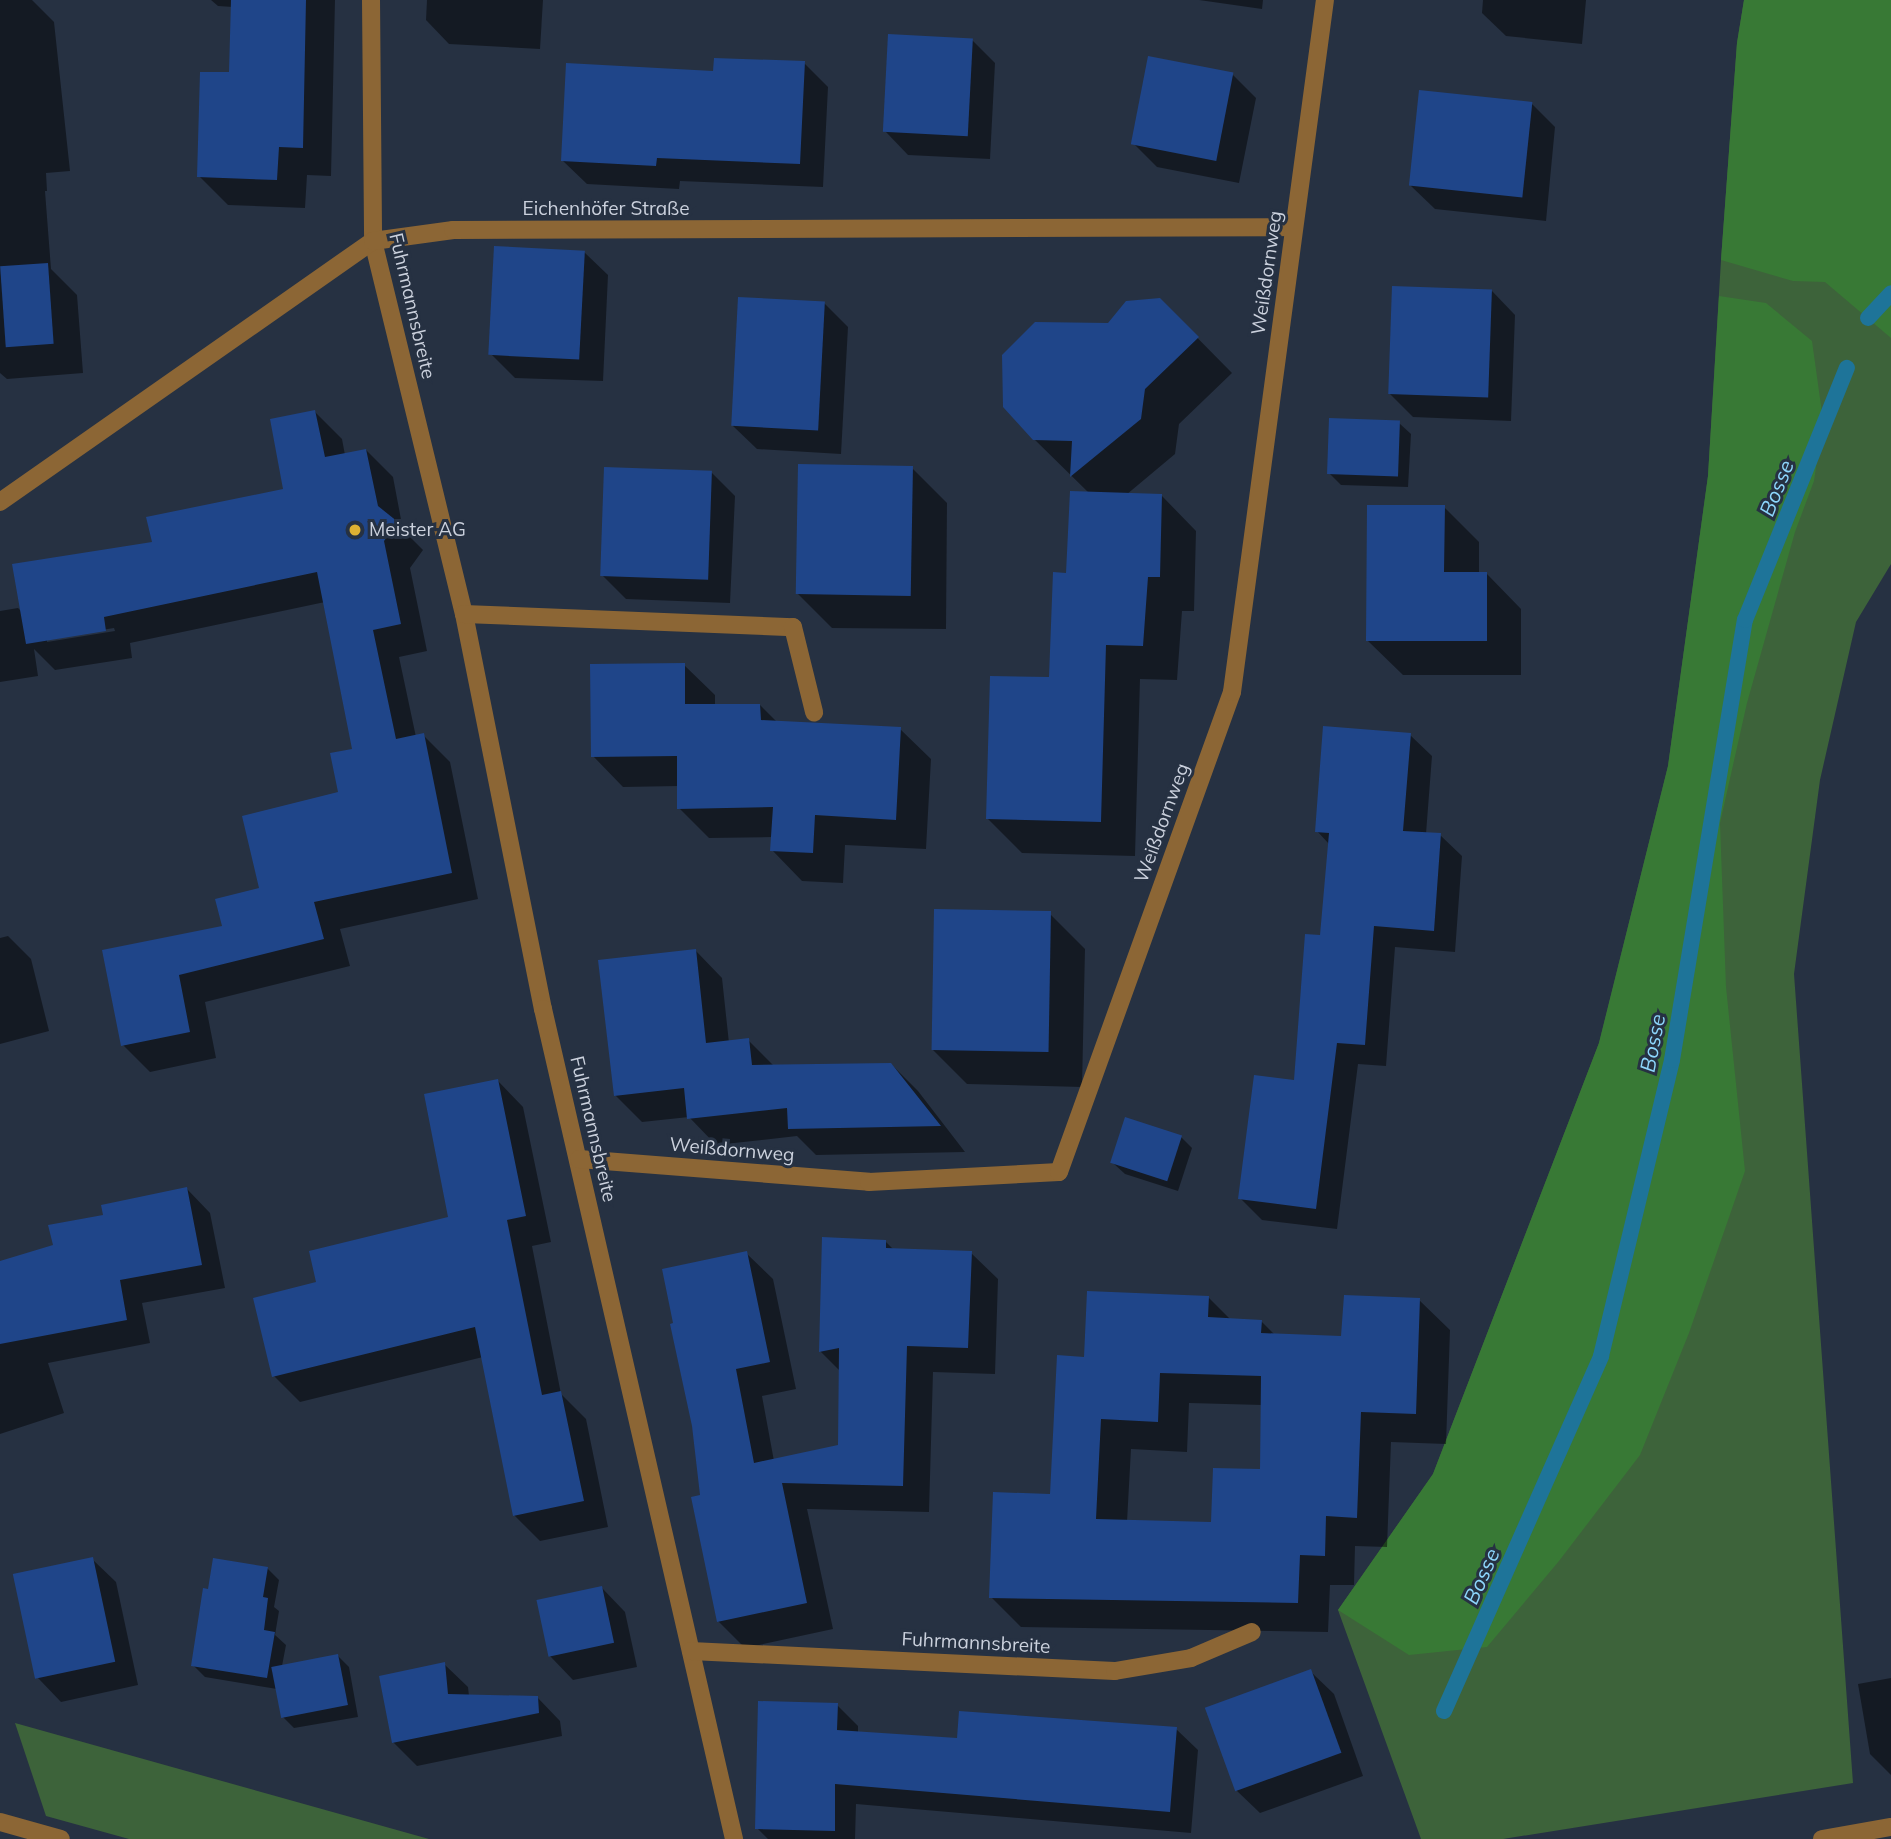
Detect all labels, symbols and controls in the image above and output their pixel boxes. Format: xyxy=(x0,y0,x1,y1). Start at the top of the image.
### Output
street label: Eichenhöfer Straße xyxy=(523,198,689,220)
street label: Weißdornweg xyxy=(1247,209,1287,337)
street label: Fuhrmannsbreite xyxy=(384,231,440,381)
water label: Bosse xyxy=(1753,456,1799,520)
place label: Meister AG xyxy=(369,519,466,541)
marker: Meister AG xyxy=(347,522,363,538)
street label: Weißdornweg xyxy=(1130,760,1194,886)
water label: Bosse xyxy=(1634,1012,1670,1074)
street label: Fuhrmannsbreite xyxy=(565,1054,621,1204)
street label: Weißdornweg xyxy=(669,1133,795,1167)
water label: Bosse xyxy=(1458,1544,1504,1608)
street label: Fuhrmannsbreite xyxy=(901,1628,1051,1658)

